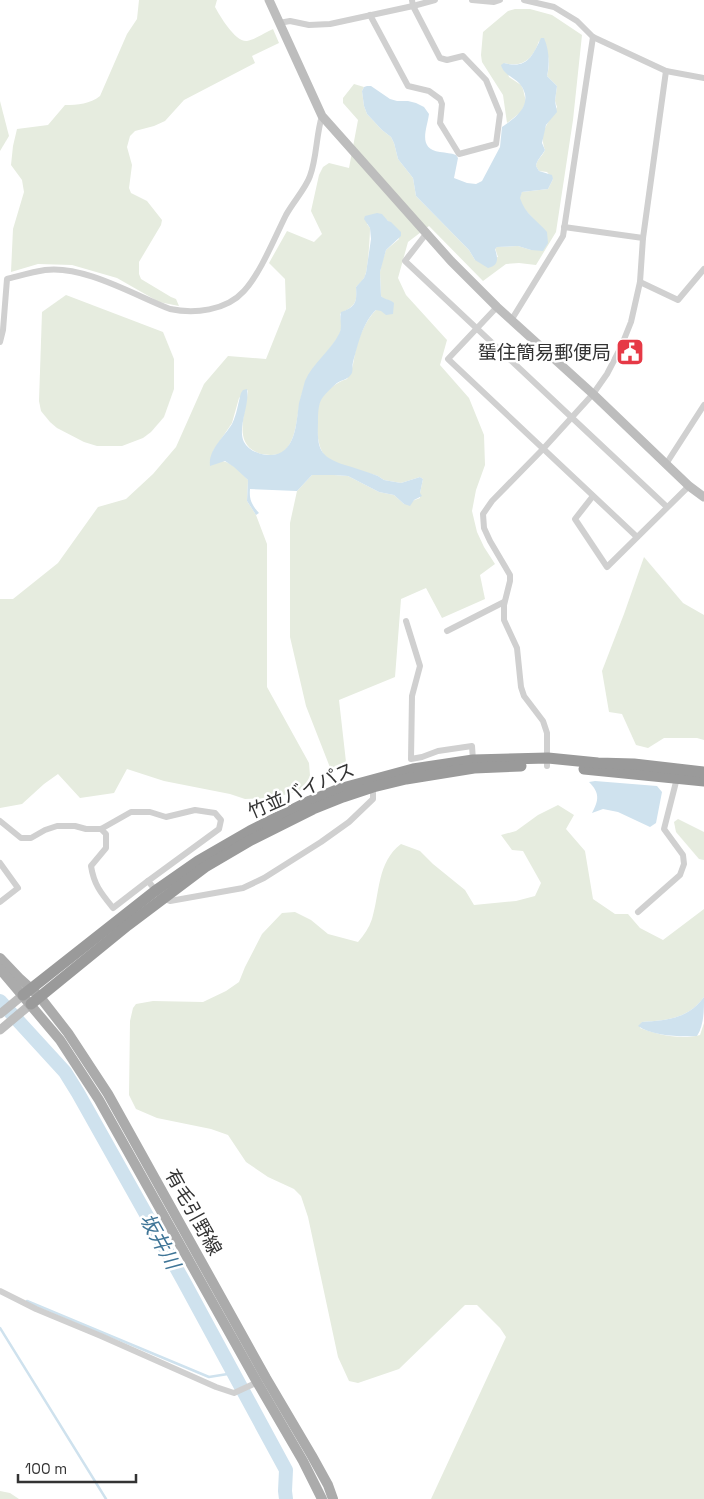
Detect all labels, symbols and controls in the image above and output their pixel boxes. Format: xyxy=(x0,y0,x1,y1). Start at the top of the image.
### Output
public building icon: 蜑住簡易郵便局 xyxy=(615,337,645,367)
place label: 蜑住簡易郵便局 xyxy=(478,340,611,365)
street label: 竹並バイパス xyxy=(244,757,358,824)
street label: 有毛引野線 xyxy=(160,1165,228,1260)
water label: 坂井川 xyxy=(134,1208,187,1275)
scale bar xyxy=(18,1452,135,1484)
text: 100 m xyxy=(25,1459,67,1478)

